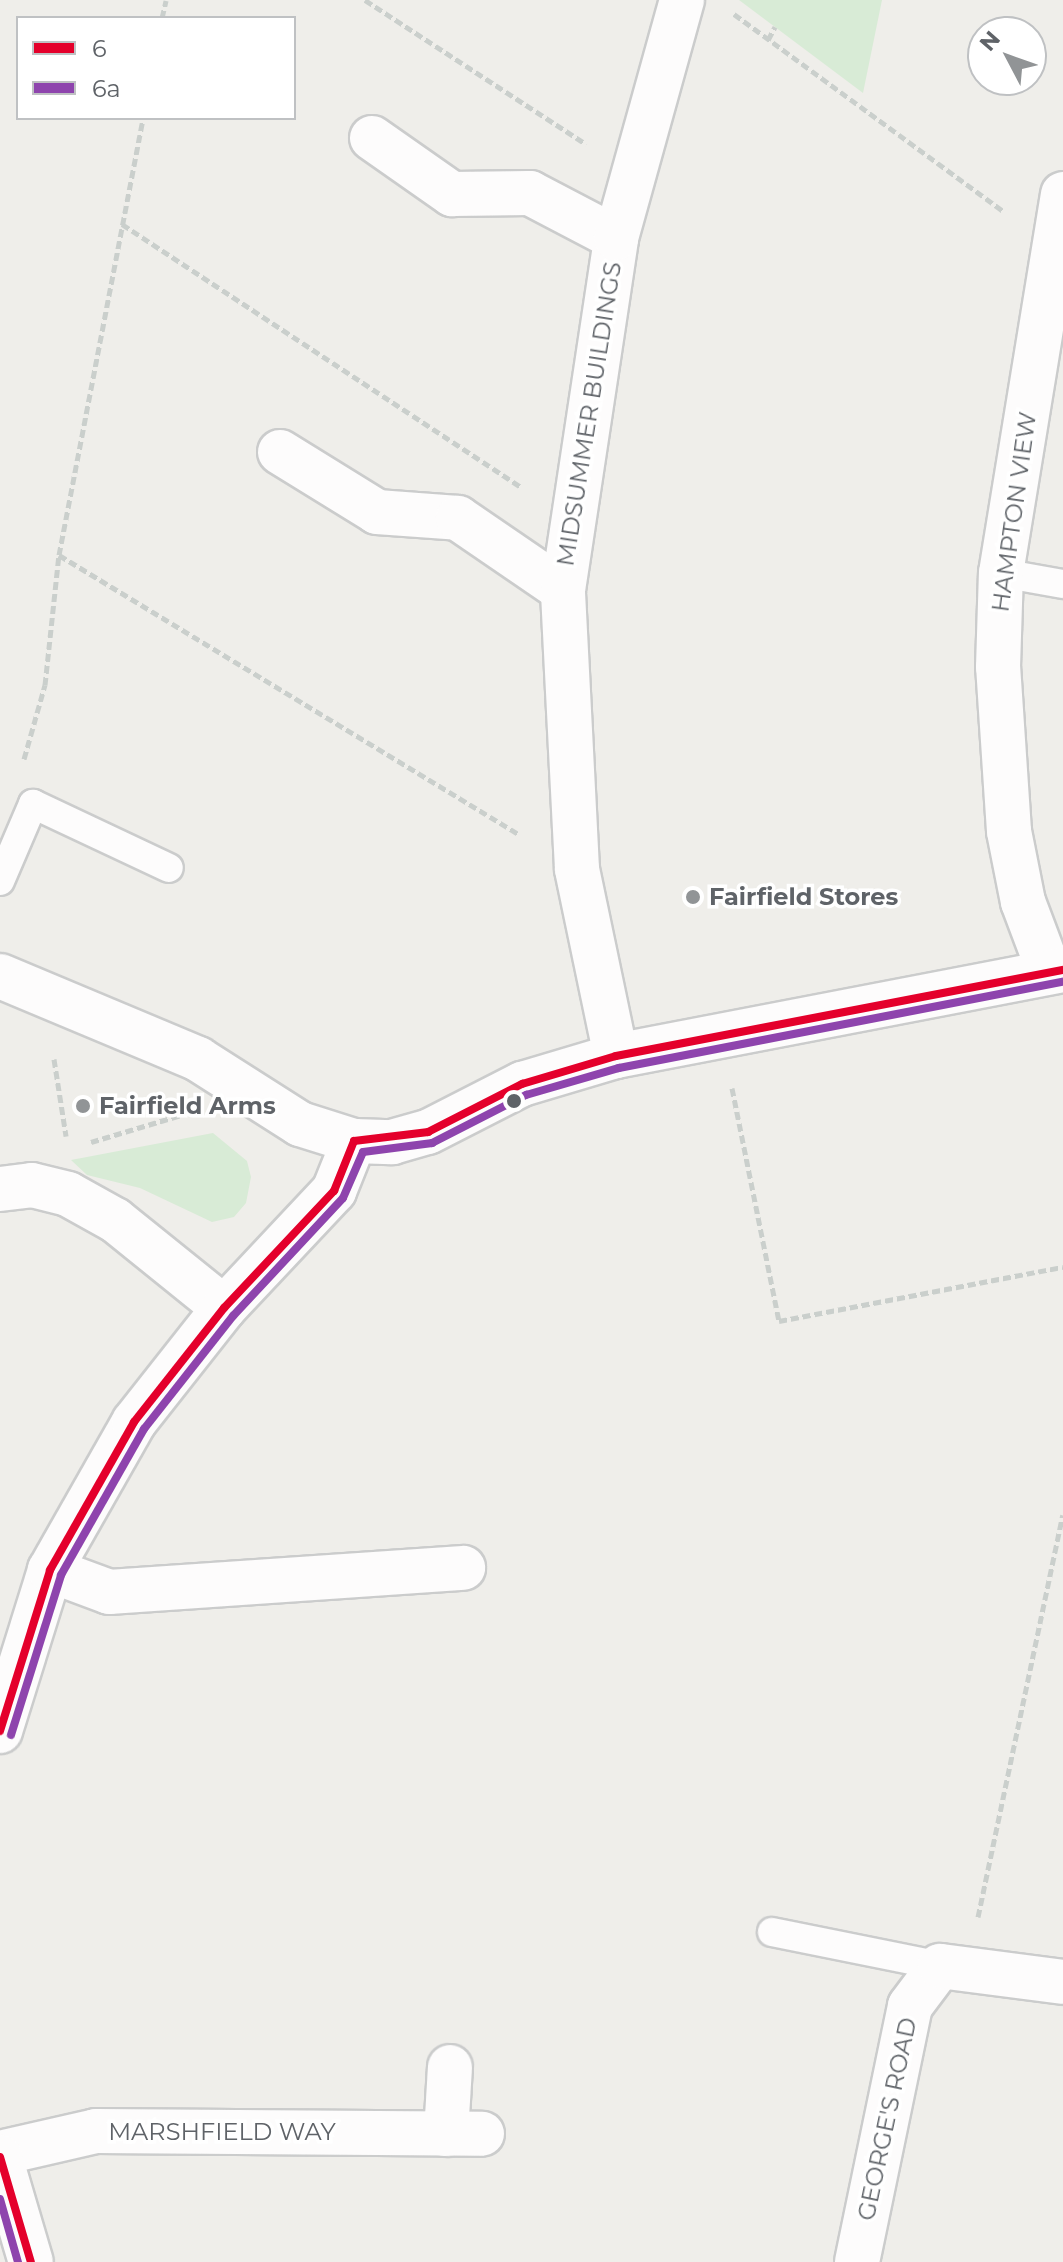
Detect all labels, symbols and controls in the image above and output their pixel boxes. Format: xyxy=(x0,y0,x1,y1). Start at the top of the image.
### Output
legend xyxy=(16,16,296,120)
north arrow xyxy=(967,16,1047,96)
text: N xyxy=(974,26,1006,57)
text: 6 xyxy=(92,34,107,63)
text: 6a xyxy=(92,74,121,103)
street label: MIDSUMMER BUILDINGS xyxy=(551,260,627,568)
street label: HAMPTON VIEW xyxy=(986,410,1042,614)
place label: Fairfield Stores xyxy=(709,883,898,911)
marker: Fairfield Stores xyxy=(684,888,702,906)
place label: Fairfield Arms xyxy=(99,1092,276,1120)
unlabelled marker xyxy=(506,1093,522,1109)
marker: Fairfield Arms xyxy=(74,1097,92,1115)
street label: GEORGE'S ROAD xyxy=(851,2015,923,2223)
street label: MARSHFIELD WAY xyxy=(108,2118,336,2146)

